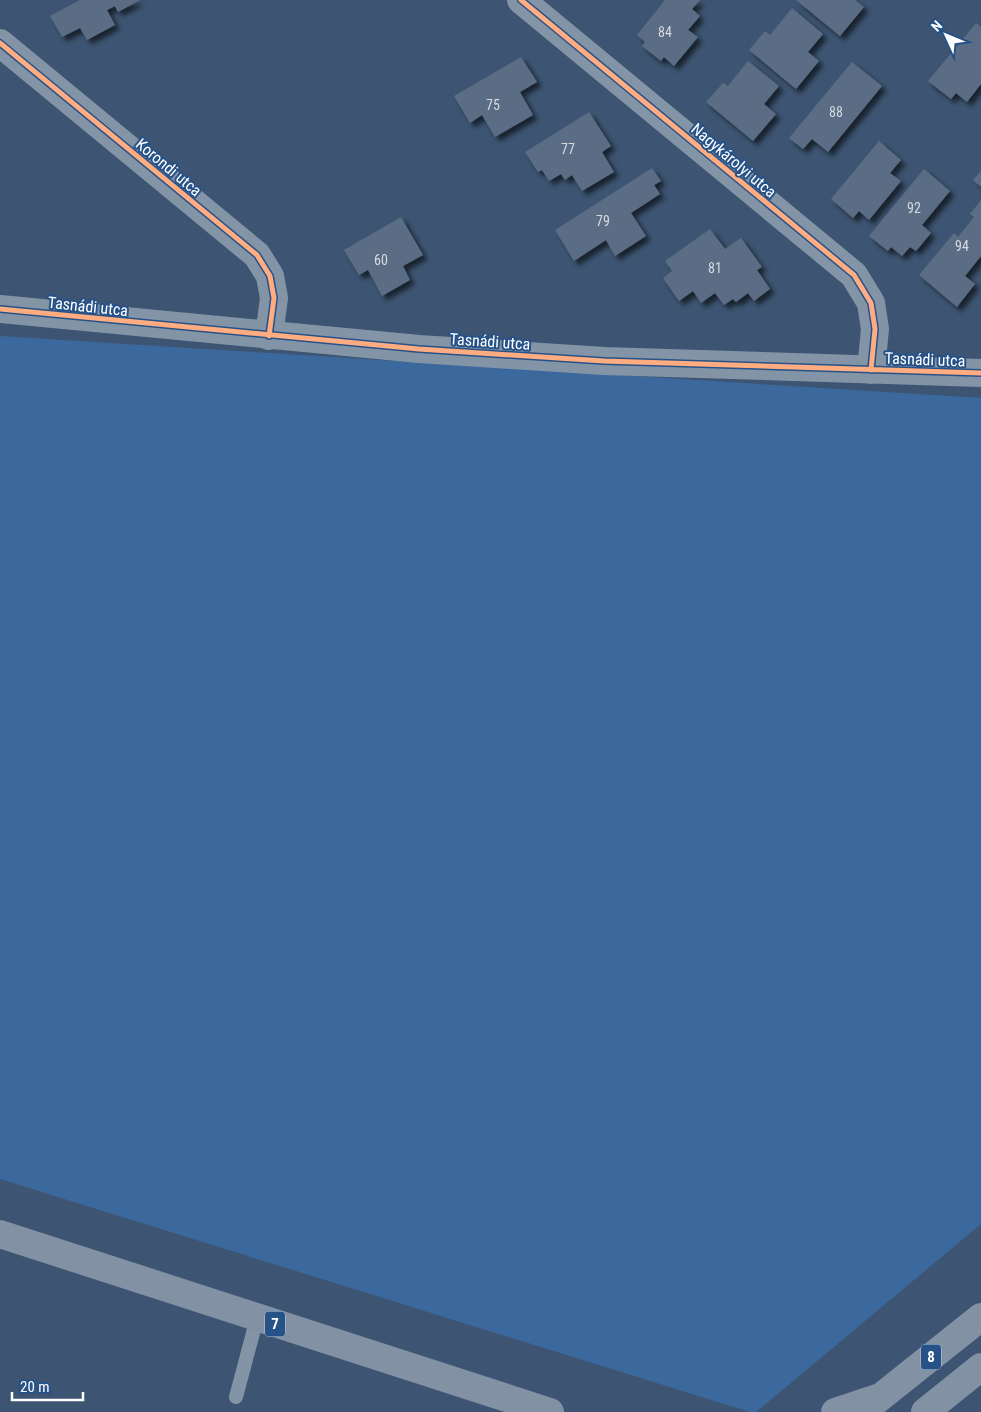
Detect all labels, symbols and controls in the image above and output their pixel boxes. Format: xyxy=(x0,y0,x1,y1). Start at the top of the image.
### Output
north arrow xyxy=(921,10,971,60)
text: N xyxy=(928,17,945,35)
house number: 84 xyxy=(658,24,672,40)
house number: 75 xyxy=(486,97,500,113)
house number: 88 xyxy=(829,104,843,120)
street label: Nagykárolyi utca xyxy=(687,119,780,201)
street label: Korondi utca xyxy=(132,134,205,200)
house number: 77 xyxy=(561,141,575,157)
house number: 92 xyxy=(907,200,921,216)
house number: 79 xyxy=(596,213,610,229)
house number: 94 xyxy=(955,238,969,254)
house number: 60 xyxy=(374,252,388,268)
house number: 81 xyxy=(708,260,722,276)
street label: Tasnádi utca xyxy=(47,293,129,320)
street label: Tasnádi utca xyxy=(449,329,531,354)
street label: Tasnádi utca xyxy=(884,349,966,370)
road number: 7 xyxy=(265,1312,285,1336)
road number: 8 xyxy=(921,1344,941,1370)
scale bar xyxy=(12,1370,84,1402)
text: 20 m xyxy=(20,1378,50,1396)

